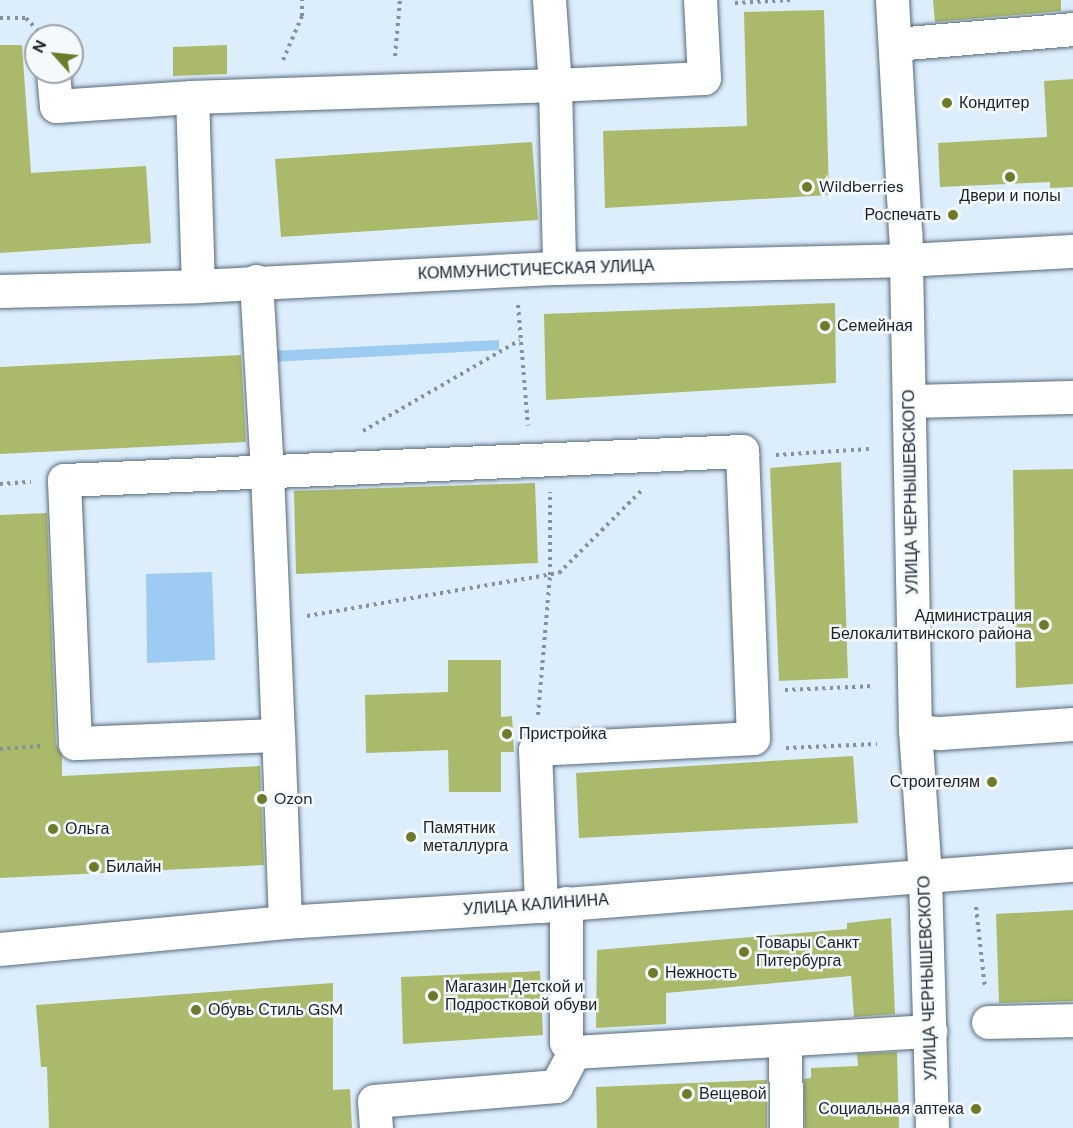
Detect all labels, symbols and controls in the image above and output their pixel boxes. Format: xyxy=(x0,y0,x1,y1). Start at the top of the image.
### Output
north arrow xyxy=(24,24,84,84)
text: N xyxy=(27,37,51,56)
place label: Кондитер xyxy=(959,93,1029,113)
marker: Кондитер xyxy=(940,96,954,110)
marker: Двери и полы xyxy=(1003,170,1017,184)
place label: Wildberries xyxy=(819,177,904,197)
marker: Wildberries xyxy=(800,180,814,194)
place label: Двери и полы xyxy=(959,186,1061,206)
place label: Роспечать xyxy=(865,205,941,225)
marker: Роспечать xyxy=(946,208,960,222)
street label: КОММУНИСТИЧЕСКАЯ УЛИЦА xyxy=(417,256,655,284)
place label: Семейная xyxy=(837,316,913,336)
marker: Семейная xyxy=(818,319,832,333)
street label: УЛИЦА ЧЕРНЫШЕВСКОГО xyxy=(900,389,922,595)
place label: Администрация Белокалитвинского района xyxy=(831,606,1032,644)
marker: Администрация Белокалитвинского района xyxy=(1037,618,1051,632)
place label: Пристройка xyxy=(519,724,607,744)
marker: Пристройка xyxy=(500,727,514,741)
place label: Строителям xyxy=(890,772,980,792)
marker: Строителям xyxy=(985,775,999,789)
place label: Ozon xyxy=(274,789,312,809)
marker: Ozon xyxy=(255,792,269,806)
place label: Памятник металлурга xyxy=(423,818,508,856)
place label: Ольга xyxy=(65,819,109,839)
marker: Ольга xyxy=(46,822,60,836)
marker: Памятник металлурга xyxy=(404,830,418,844)
place label: Билайн xyxy=(106,857,161,877)
marker: Билайн xyxy=(87,860,101,874)
street label: УЛИЦА ЧЕРНЫШЕВСКОГО xyxy=(915,875,941,1081)
street label: УЛИЦА КАЛИНИНА xyxy=(462,890,610,920)
place label: Товары Санкт Питербурга xyxy=(756,933,859,971)
marker: Товары Санкт Питербурга xyxy=(737,945,751,959)
place label: Нежность xyxy=(665,963,737,983)
marker: Нежность xyxy=(646,966,660,980)
place label: Магазин Детской и Подростковой обуви xyxy=(445,977,597,1015)
marker: Магазин Детской и Подростковой обуви xyxy=(426,989,440,1003)
place label: Обувь Стиль GSM xyxy=(208,1000,343,1020)
marker: Обувь Стиль GSM xyxy=(189,1003,203,1017)
place label: Вещевой xyxy=(699,1084,767,1104)
marker: Вещевой xyxy=(680,1087,694,1101)
place label: Социальная аптека xyxy=(818,1099,964,1119)
marker: Социальная аптека xyxy=(969,1102,983,1116)

